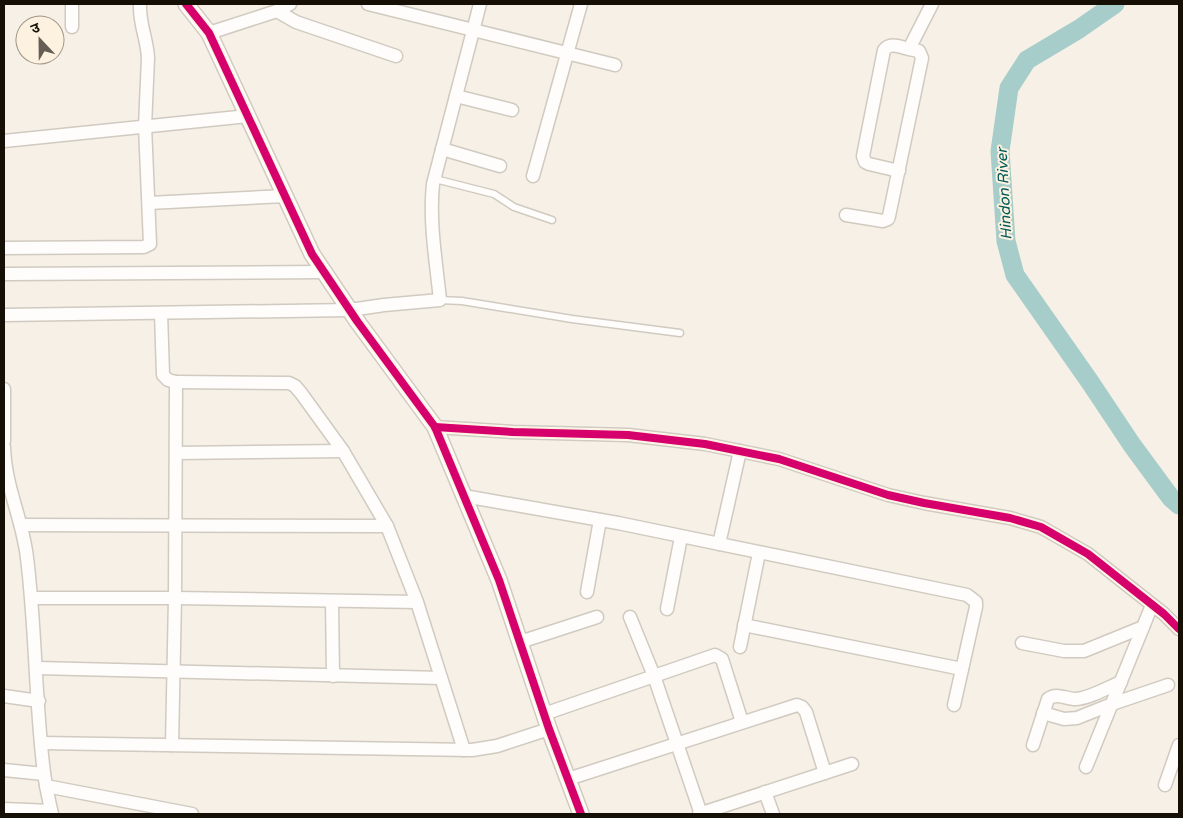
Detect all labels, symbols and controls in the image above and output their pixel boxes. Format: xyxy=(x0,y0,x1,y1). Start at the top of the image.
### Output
north arrow xyxy=(15,15,65,65)
text: उ xyxy=(28,19,43,38)
water label: Hindon River xyxy=(992,145,1015,240)

